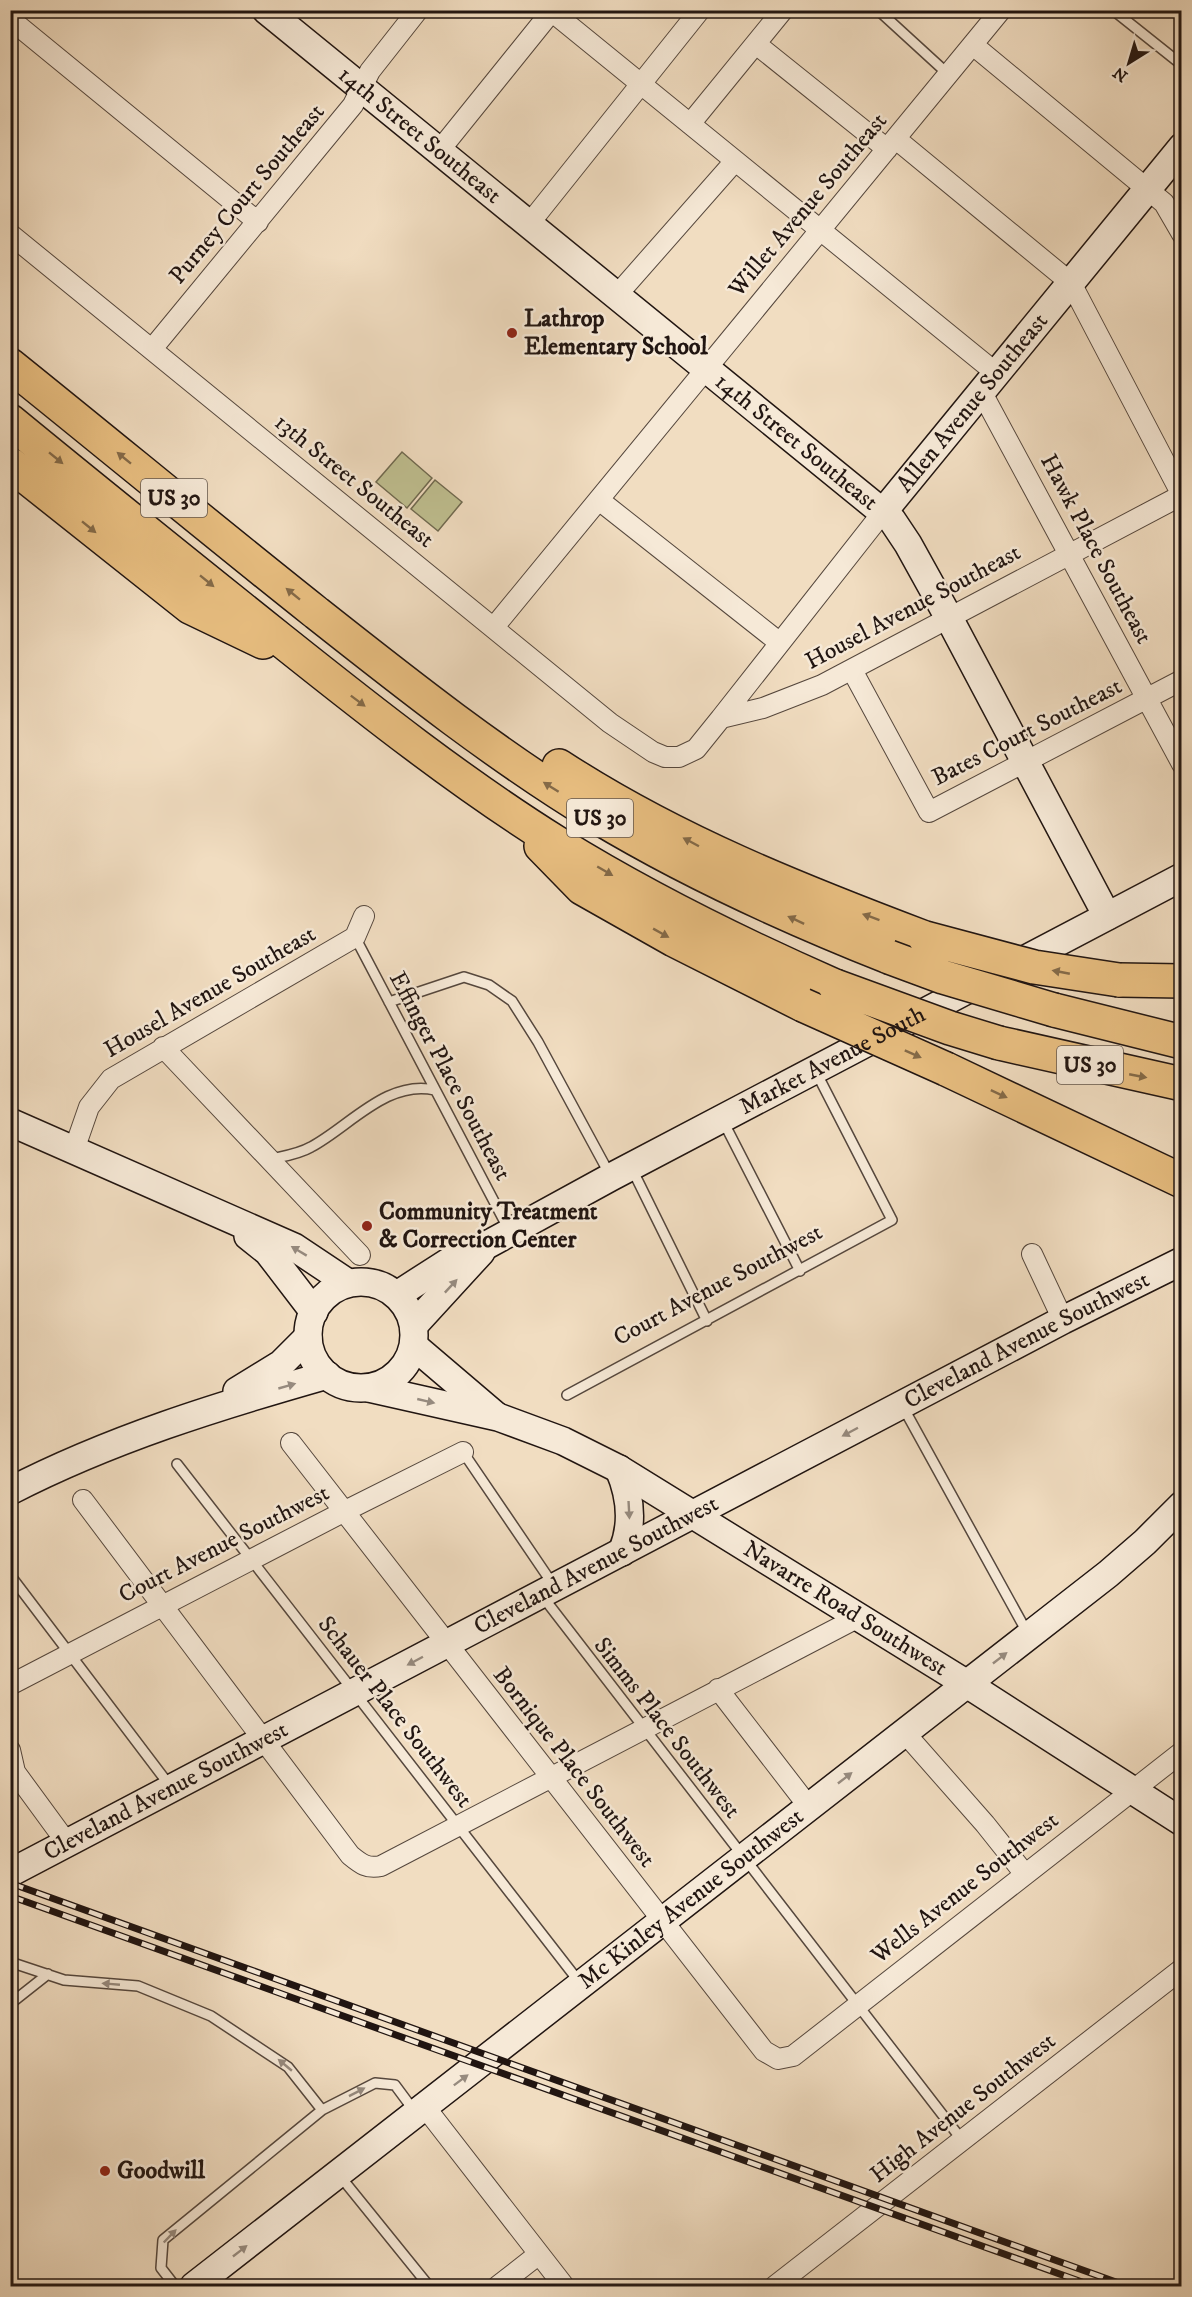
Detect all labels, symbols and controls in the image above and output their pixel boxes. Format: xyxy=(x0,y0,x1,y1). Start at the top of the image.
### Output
north arrow xyxy=(1099,33,1159,93)
street label: 14th Street Southeast xyxy=(332,60,507,211)
text: N xyxy=(1109,62,1132,86)
street label: Purney Court Southeast xyxy=(163,97,331,290)
street label: Willet Avenue Southeast xyxy=(721,106,894,304)
place label: Lathrop Elementary School xyxy=(524,304,708,362)
street label: Allen Avenue Southeast xyxy=(890,307,1055,499)
marker: Lathrop Elementary School xyxy=(505,326,519,340)
street label: 14th Street Southeast xyxy=(709,367,884,518)
street label: 13th Street Southeast xyxy=(268,407,440,555)
street label: Hawk Place Southeast xyxy=(1033,449,1159,649)
one-way arrow xyxy=(48,452,64,465)
one-way arrow xyxy=(117,452,132,465)
road number: US 30 xyxy=(141,479,207,517)
one-way arrow xyxy=(81,520,97,533)
street label: Housel Avenue Southeast xyxy=(800,537,1026,676)
one-way arrow xyxy=(199,575,215,588)
one-way arrow xyxy=(285,588,300,600)
street label: Bates Court Southeast xyxy=(927,671,1127,793)
one-way arrow xyxy=(350,695,366,707)
one-way arrow xyxy=(543,782,559,793)
road number: US 30 xyxy=(567,799,633,837)
one-way arrow xyxy=(682,837,699,847)
one-way arrow xyxy=(597,866,614,876)
one-way arrow xyxy=(862,912,880,922)
one-way arrow xyxy=(787,915,805,925)
street label: Housel Avenue Southeast xyxy=(99,919,322,1065)
one-way arrow xyxy=(653,928,669,939)
street label: Effinger Place Southeast xyxy=(382,966,518,1186)
one-way arrow xyxy=(1052,967,1071,976)
street label: Market Avenue South xyxy=(734,999,931,1122)
road number: US 30 xyxy=(1057,1046,1123,1084)
one-way arrow xyxy=(905,1050,922,1059)
one-way arrow xyxy=(1129,1071,1147,1081)
one-way arrow xyxy=(990,1090,1007,1099)
place label: Community Treatment & Correction Center xyxy=(379,1197,598,1255)
street label: Court Avenue Southwest xyxy=(608,1217,828,1353)
marker: Community Treatment & Correction Center xyxy=(360,1219,374,1233)
one-way arrow xyxy=(291,1245,307,1256)
street label: Cleveland Avenue Southwest xyxy=(899,1264,1155,1416)
one-way arrow xyxy=(444,1279,458,1294)
one-way arrow xyxy=(278,1381,296,1391)
one-way arrow xyxy=(417,1397,436,1406)
one-way arrow xyxy=(841,1427,858,1437)
street label: Court Avenue Southwest xyxy=(114,1478,335,1610)
street label: Cleveland Avenue Southwest xyxy=(469,1489,724,1642)
one-way arrow xyxy=(625,1501,634,1520)
street label: Navarre Road Southwest xyxy=(737,1534,953,1683)
street label: Schauer Place Southwest xyxy=(311,1610,479,1814)
street label: Simms Place Southwest xyxy=(587,1631,747,1825)
one-way arrow xyxy=(992,1653,1007,1665)
one-way arrow xyxy=(406,1656,423,1666)
street label: Bornique Place Southwest xyxy=(486,1661,662,1874)
street label: Cleveland Avenue Southwest xyxy=(39,1715,293,1868)
one-way arrow xyxy=(838,1772,853,1784)
street label: Mc Kinley Avenue Southwest xyxy=(572,1802,810,1996)
street label: Wells Avenue Southwest xyxy=(865,1805,1065,1971)
one-way arrow xyxy=(101,1979,120,1989)
street label: High Avenue Southwest xyxy=(864,2026,1062,2190)
one-way arrow xyxy=(277,2059,293,2072)
one-way arrow xyxy=(453,2074,469,2086)
one-way arrow xyxy=(349,2087,366,2097)
place label: Goodwill xyxy=(117,2156,206,2186)
marker: Goodwill xyxy=(98,2164,112,2178)
one-way arrow xyxy=(163,2228,177,2243)
one-way arrow xyxy=(232,2244,248,2257)

